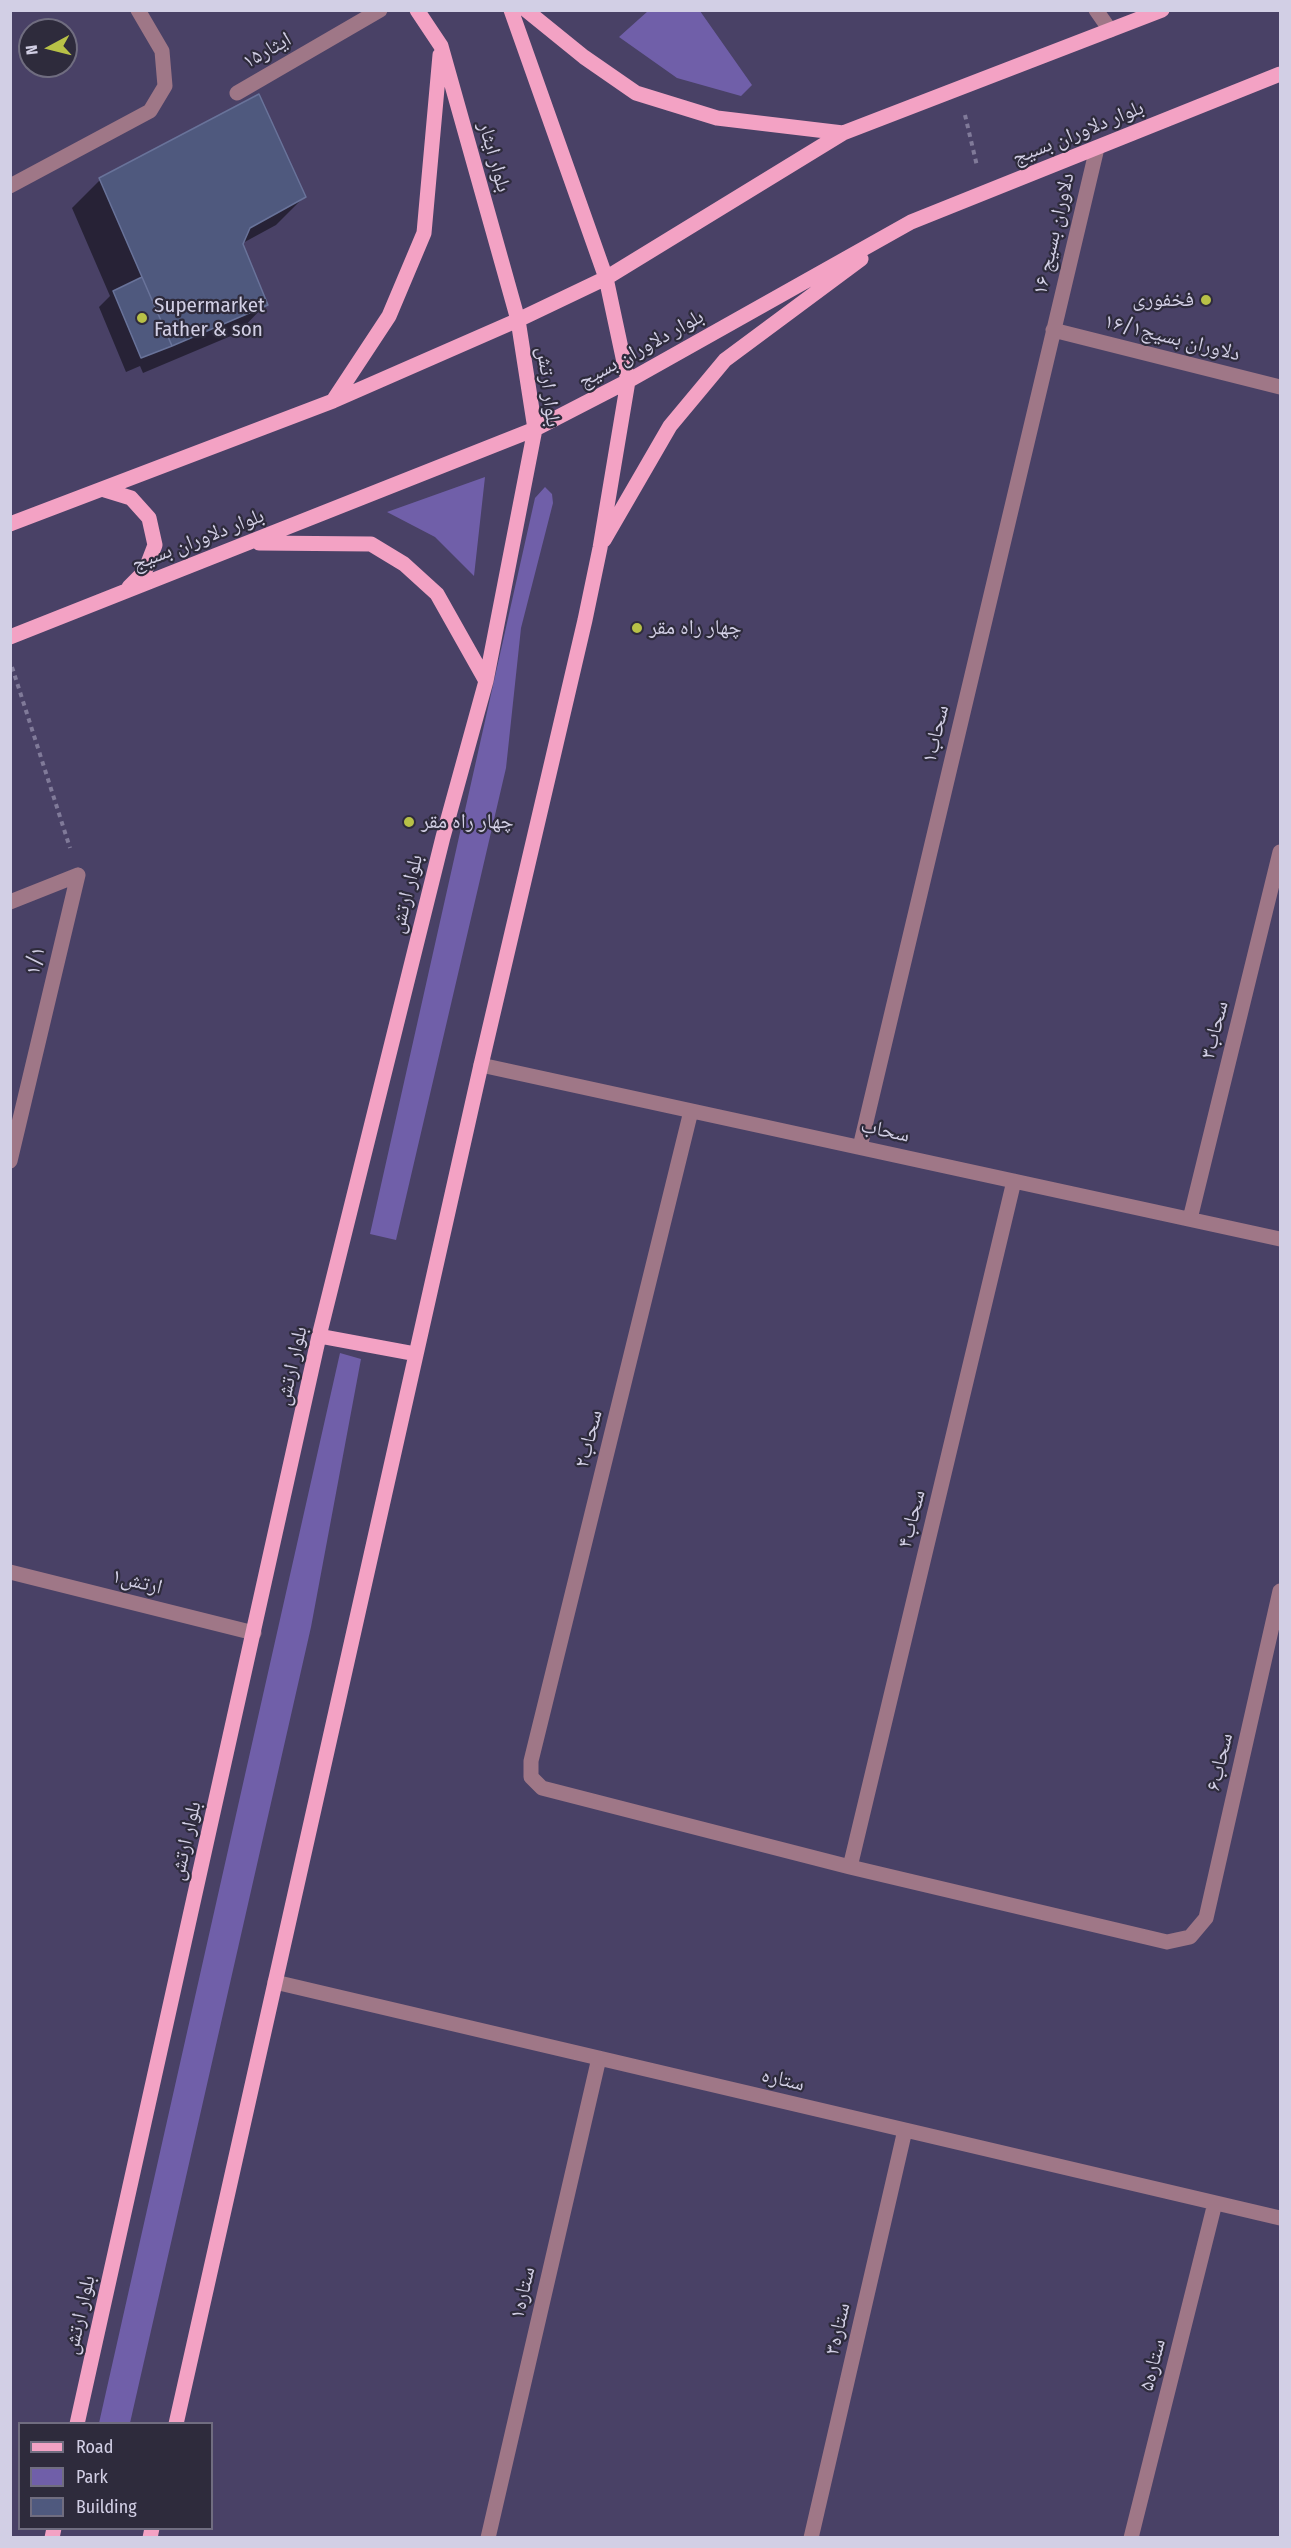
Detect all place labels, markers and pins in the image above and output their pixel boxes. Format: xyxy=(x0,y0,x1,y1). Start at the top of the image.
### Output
place label: فخفوری xyxy=(1132,287,1194,313)
place label: Supermarket Father & son xyxy=(154,293,265,343)
marker: فخفوری xyxy=(1199,293,1213,307)
marker: Supermarket Father & son xyxy=(135,311,149,325)
place label: چهار راه مقر‍ xyxy=(649,615,742,641)
marker: چهار راه مقر‍ xyxy=(630,621,644,635)
place label: چهار راه مقر xyxy=(421,809,514,835)
marker: چهار راه مقر xyxy=(402,815,416,829)

